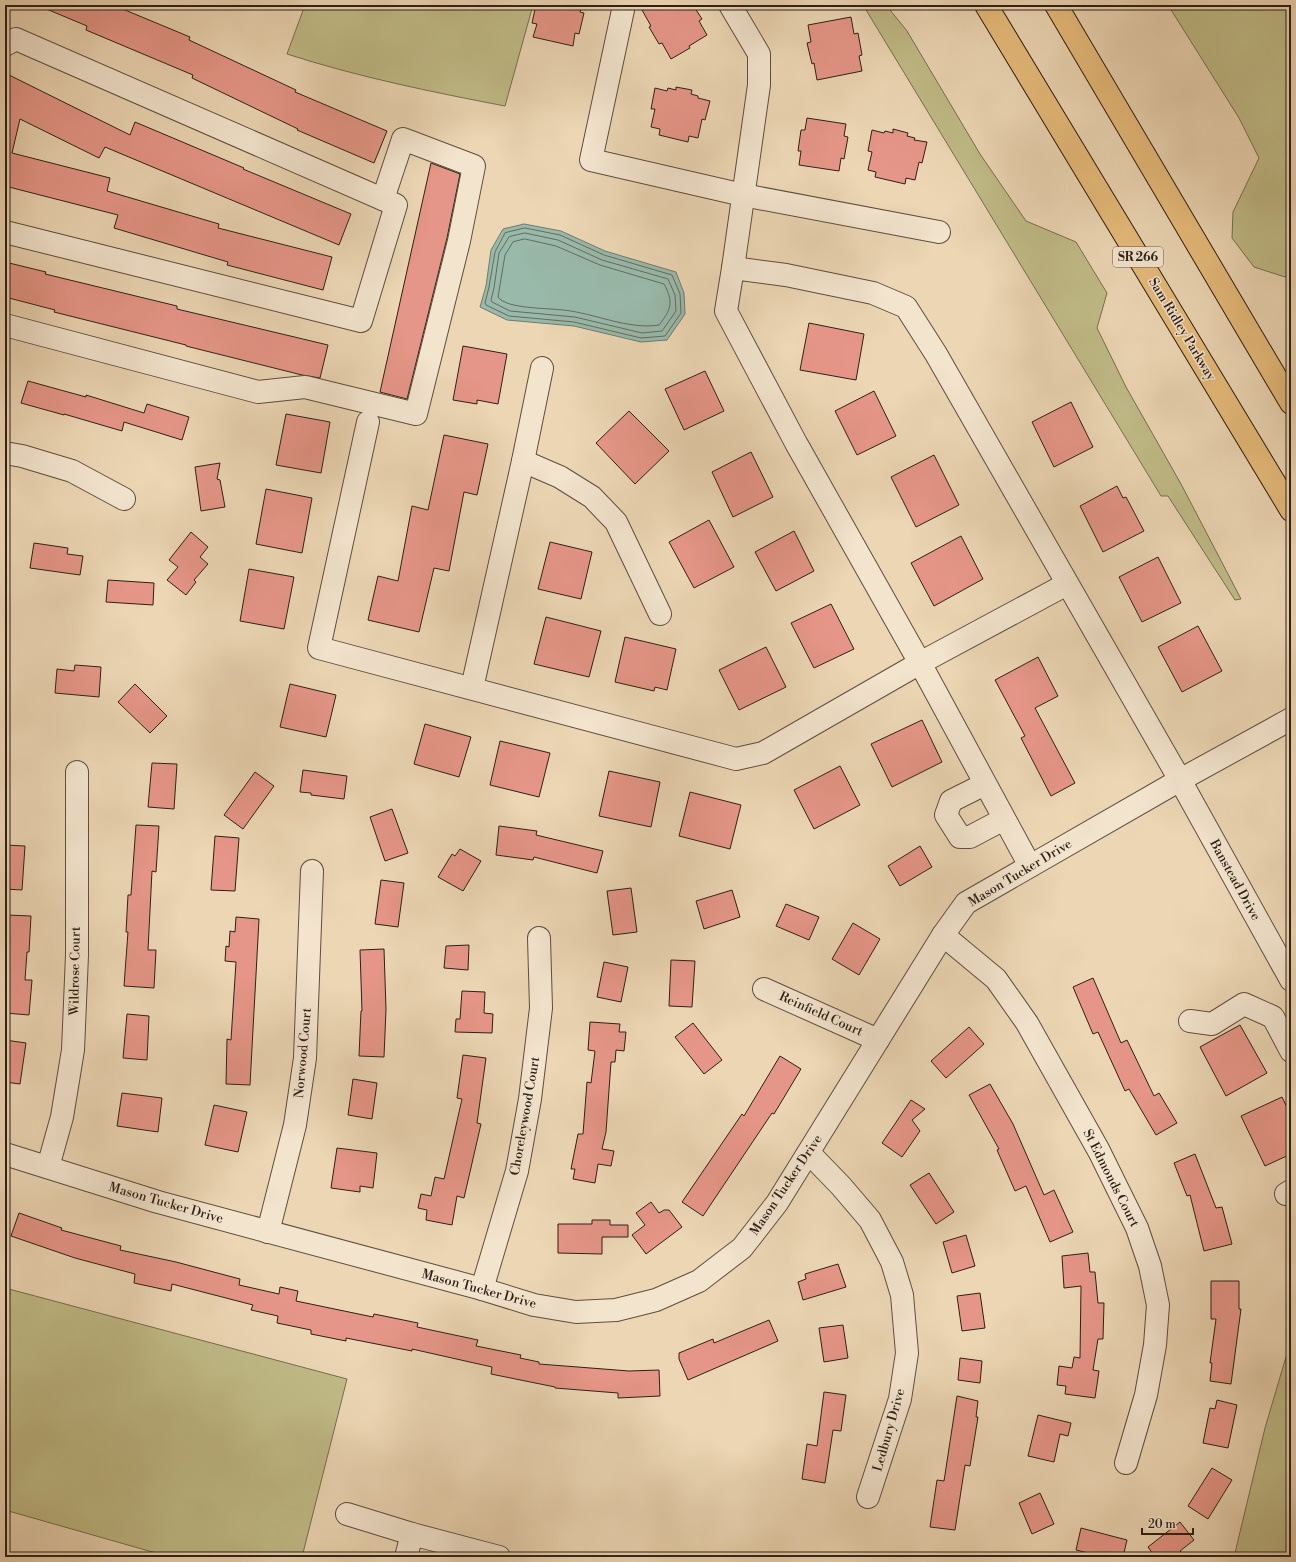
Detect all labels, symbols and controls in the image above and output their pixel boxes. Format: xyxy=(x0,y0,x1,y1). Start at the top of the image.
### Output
road number: SR 266 xyxy=(1113,247,1163,267)
street label: Sam Ridley Parkway xyxy=(1145,275,1219,384)
street label: Mason Tucker Drive xyxy=(965,835,1075,910)
street label: Banstead Drive xyxy=(1206,836,1264,924)
street label: Wildrose Court xyxy=(66,926,84,1017)
street label: Reinfield Court xyxy=(777,988,866,1040)
street label: Norwood Court xyxy=(291,1007,315,1099)
street label: Choreleywood Court xyxy=(507,1055,543,1177)
street label: St Edmonds Court xyxy=(1079,1126,1143,1230)
street label: Mason Tucker Drive xyxy=(746,1131,826,1238)
street label: Mason Tucker Drive xyxy=(107,1179,225,1227)
street label: Mason Tucker Drive xyxy=(420,1266,539,1312)
street label: Ledbury Drive xyxy=(870,1386,909,1473)
scale bar xyxy=(1142,1510,1193,1536)
text: 20 m xyxy=(1148,1517,1176,1532)

